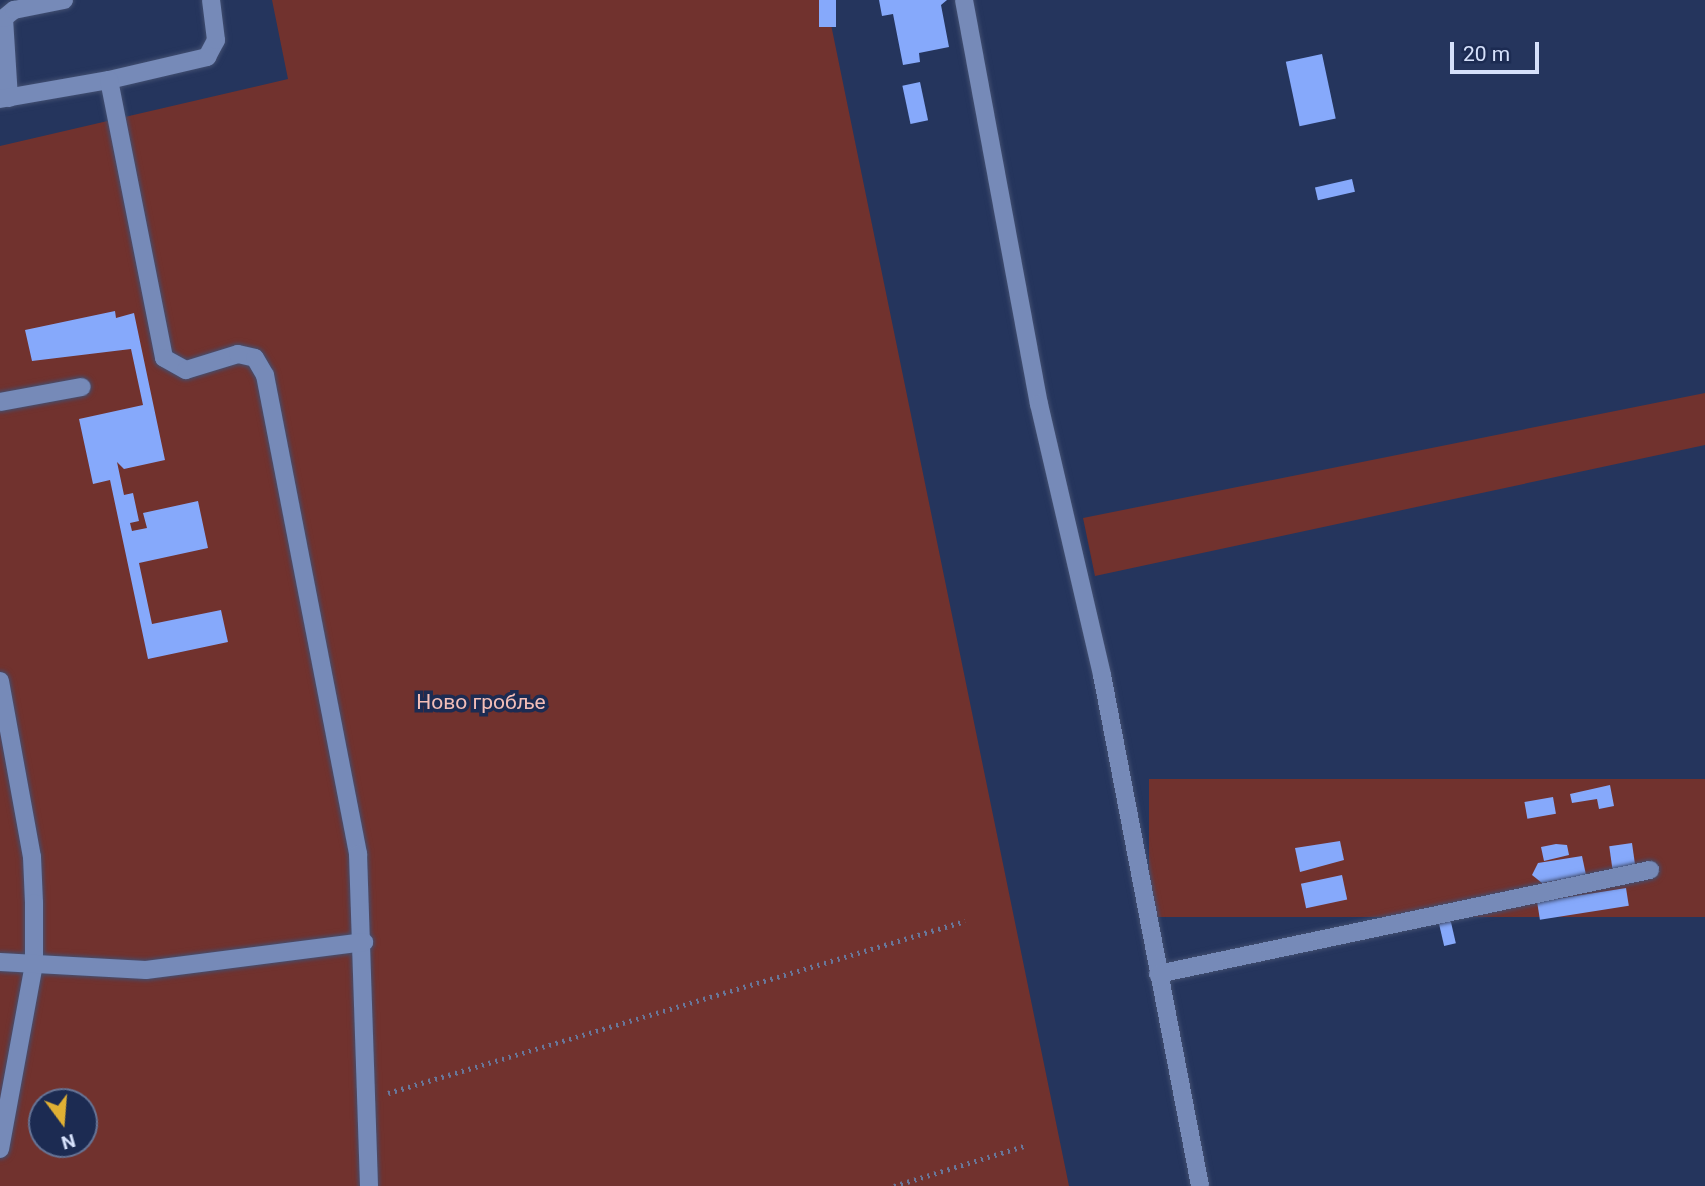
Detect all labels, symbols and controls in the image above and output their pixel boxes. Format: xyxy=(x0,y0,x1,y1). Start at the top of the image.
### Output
scale bar xyxy=(1453,28,1542,72)
text: 20 m xyxy=(1463,42,1510,66)
park label: Ново гробље xyxy=(416,689,546,715)
north arrow xyxy=(28,1088,98,1158)
text: N xyxy=(59,1129,78,1155)

